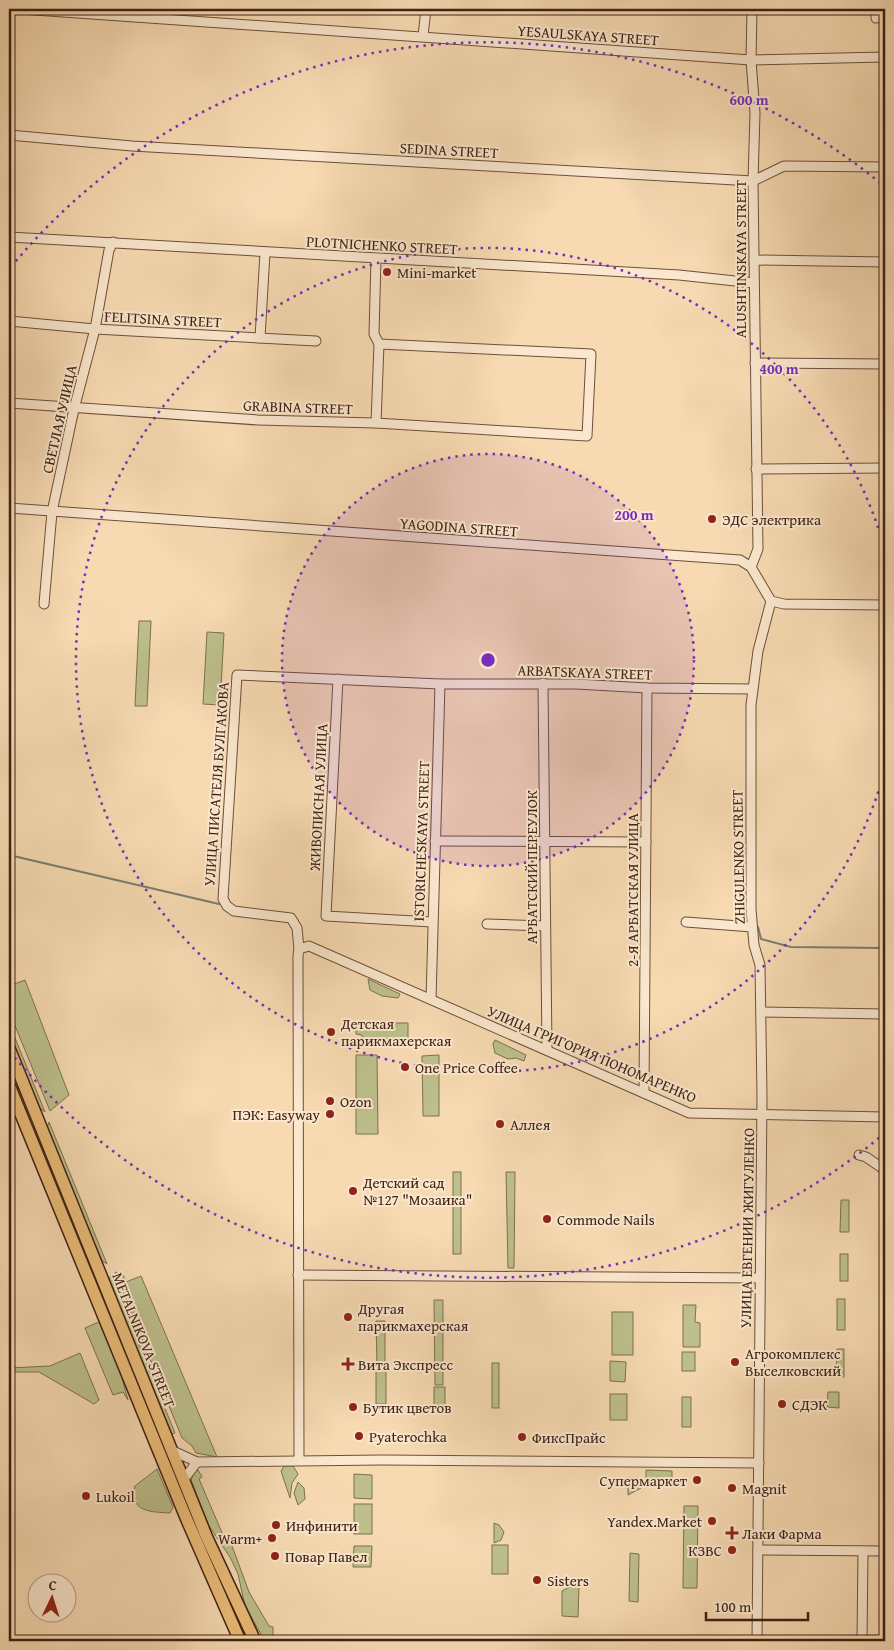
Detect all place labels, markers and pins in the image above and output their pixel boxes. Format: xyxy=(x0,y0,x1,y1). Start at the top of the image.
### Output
place label: Mini-market xyxy=(397,262,477,283)
marker: Mini-market xyxy=(381,266,393,278)
place label: ЭДС электрика xyxy=(722,509,822,530)
marker: ЭДС электрика xyxy=(706,513,718,525)
centre of rings xyxy=(479,651,497,669)
place label: Детская парикмахерская xyxy=(340,1013,452,1051)
marker: Детская парикмахерская xyxy=(325,1026,337,1038)
place label: One Price Coffee xyxy=(415,1057,518,1078)
marker: One Price Coffee xyxy=(399,1061,411,1073)
place label: Ozon xyxy=(340,1091,372,1112)
marker: Ozon xyxy=(324,1095,336,1107)
place label: ПЭК: Easyway xyxy=(233,1104,321,1125)
marker: ПЭК: Easyway xyxy=(324,1108,336,1120)
place label: Аллея xyxy=(510,1114,551,1135)
marker: Аллея xyxy=(494,1118,506,1130)
place label: Детский сад №127 "Мозаика" xyxy=(362,1172,472,1210)
marker: Детский сад №127 "Мозаика" xyxy=(347,1185,359,1197)
place label: Commode Nails xyxy=(557,1209,655,1230)
marker: Commode Nails xyxy=(541,1213,553,1225)
place label: Другая парикмахерская xyxy=(357,1298,469,1336)
marker: Другая парикмахерская xyxy=(342,1311,354,1323)
place label: Агрокомплекс Выселковский xyxy=(745,1343,841,1381)
place label: Вита Экспресс xyxy=(358,1354,453,1375)
marker: Агрокомплекс Выселковский xyxy=(729,1356,741,1368)
marker: Вита Экспресс xyxy=(342,1358,354,1370)
place label: СДЭК xyxy=(792,1394,828,1415)
place label: Бутик цветов xyxy=(363,1397,452,1418)
marker: СДЭК xyxy=(776,1398,788,1410)
marker: Бутик цветов xyxy=(347,1401,359,1413)
place label: Pyaterochka xyxy=(369,1426,447,1447)
place label: ФиксПрайс xyxy=(532,1427,606,1448)
marker: Pyaterochka xyxy=(353,1430,365,1442)
marker: ФиксПрайс xyxy=(516,1431,528,1443)
place label: Супермаркет xyxy=(600,1470,688,1491)
marker: Супермаркет xyxy=(691,1474,703,1486)
place label: Magnit xyxy=(742,1478,787,1499)
marker: Magnit xyxy=(726,1482,738,1494)
place label: Lukoil xyxy=(96,1486,135,1507)
marker: Lukoil xyxy=(80,1490,92,1502)
place label: Yandex.Market xyxy=(607,1511,703,1532)
place label: Инфинити xyxy=(286,1515,358,1536)
marker: Yandex.Market xyxy=(706,1515,718,1527)
marker: Инфинити xyxy=(270,1519,282,1531)
place label: Лаки Фарма xyxy=(742,1523,822,1544)
marker: Лаки Фарма xyxy=(726,1527,738,1539)
place label: Warm+ xyxy=(218,1528,262,1549)
marker: Warm+ xyxy=(266,1532,278,1544)
place label: КЗВС xyxy=(688,1540,722,1561)
marker: КЗВС xyxy=(726,1544,738,1556)
place label: Повар Павел xyxy=(285,1546,368,1567)
marker: Повар Павел xyxy=(269,1550,281,1562)
place label: Sisters xyxy=(547,1570,589,1591)
marker: Sisters xyxy=(531,1574,543,1586)

